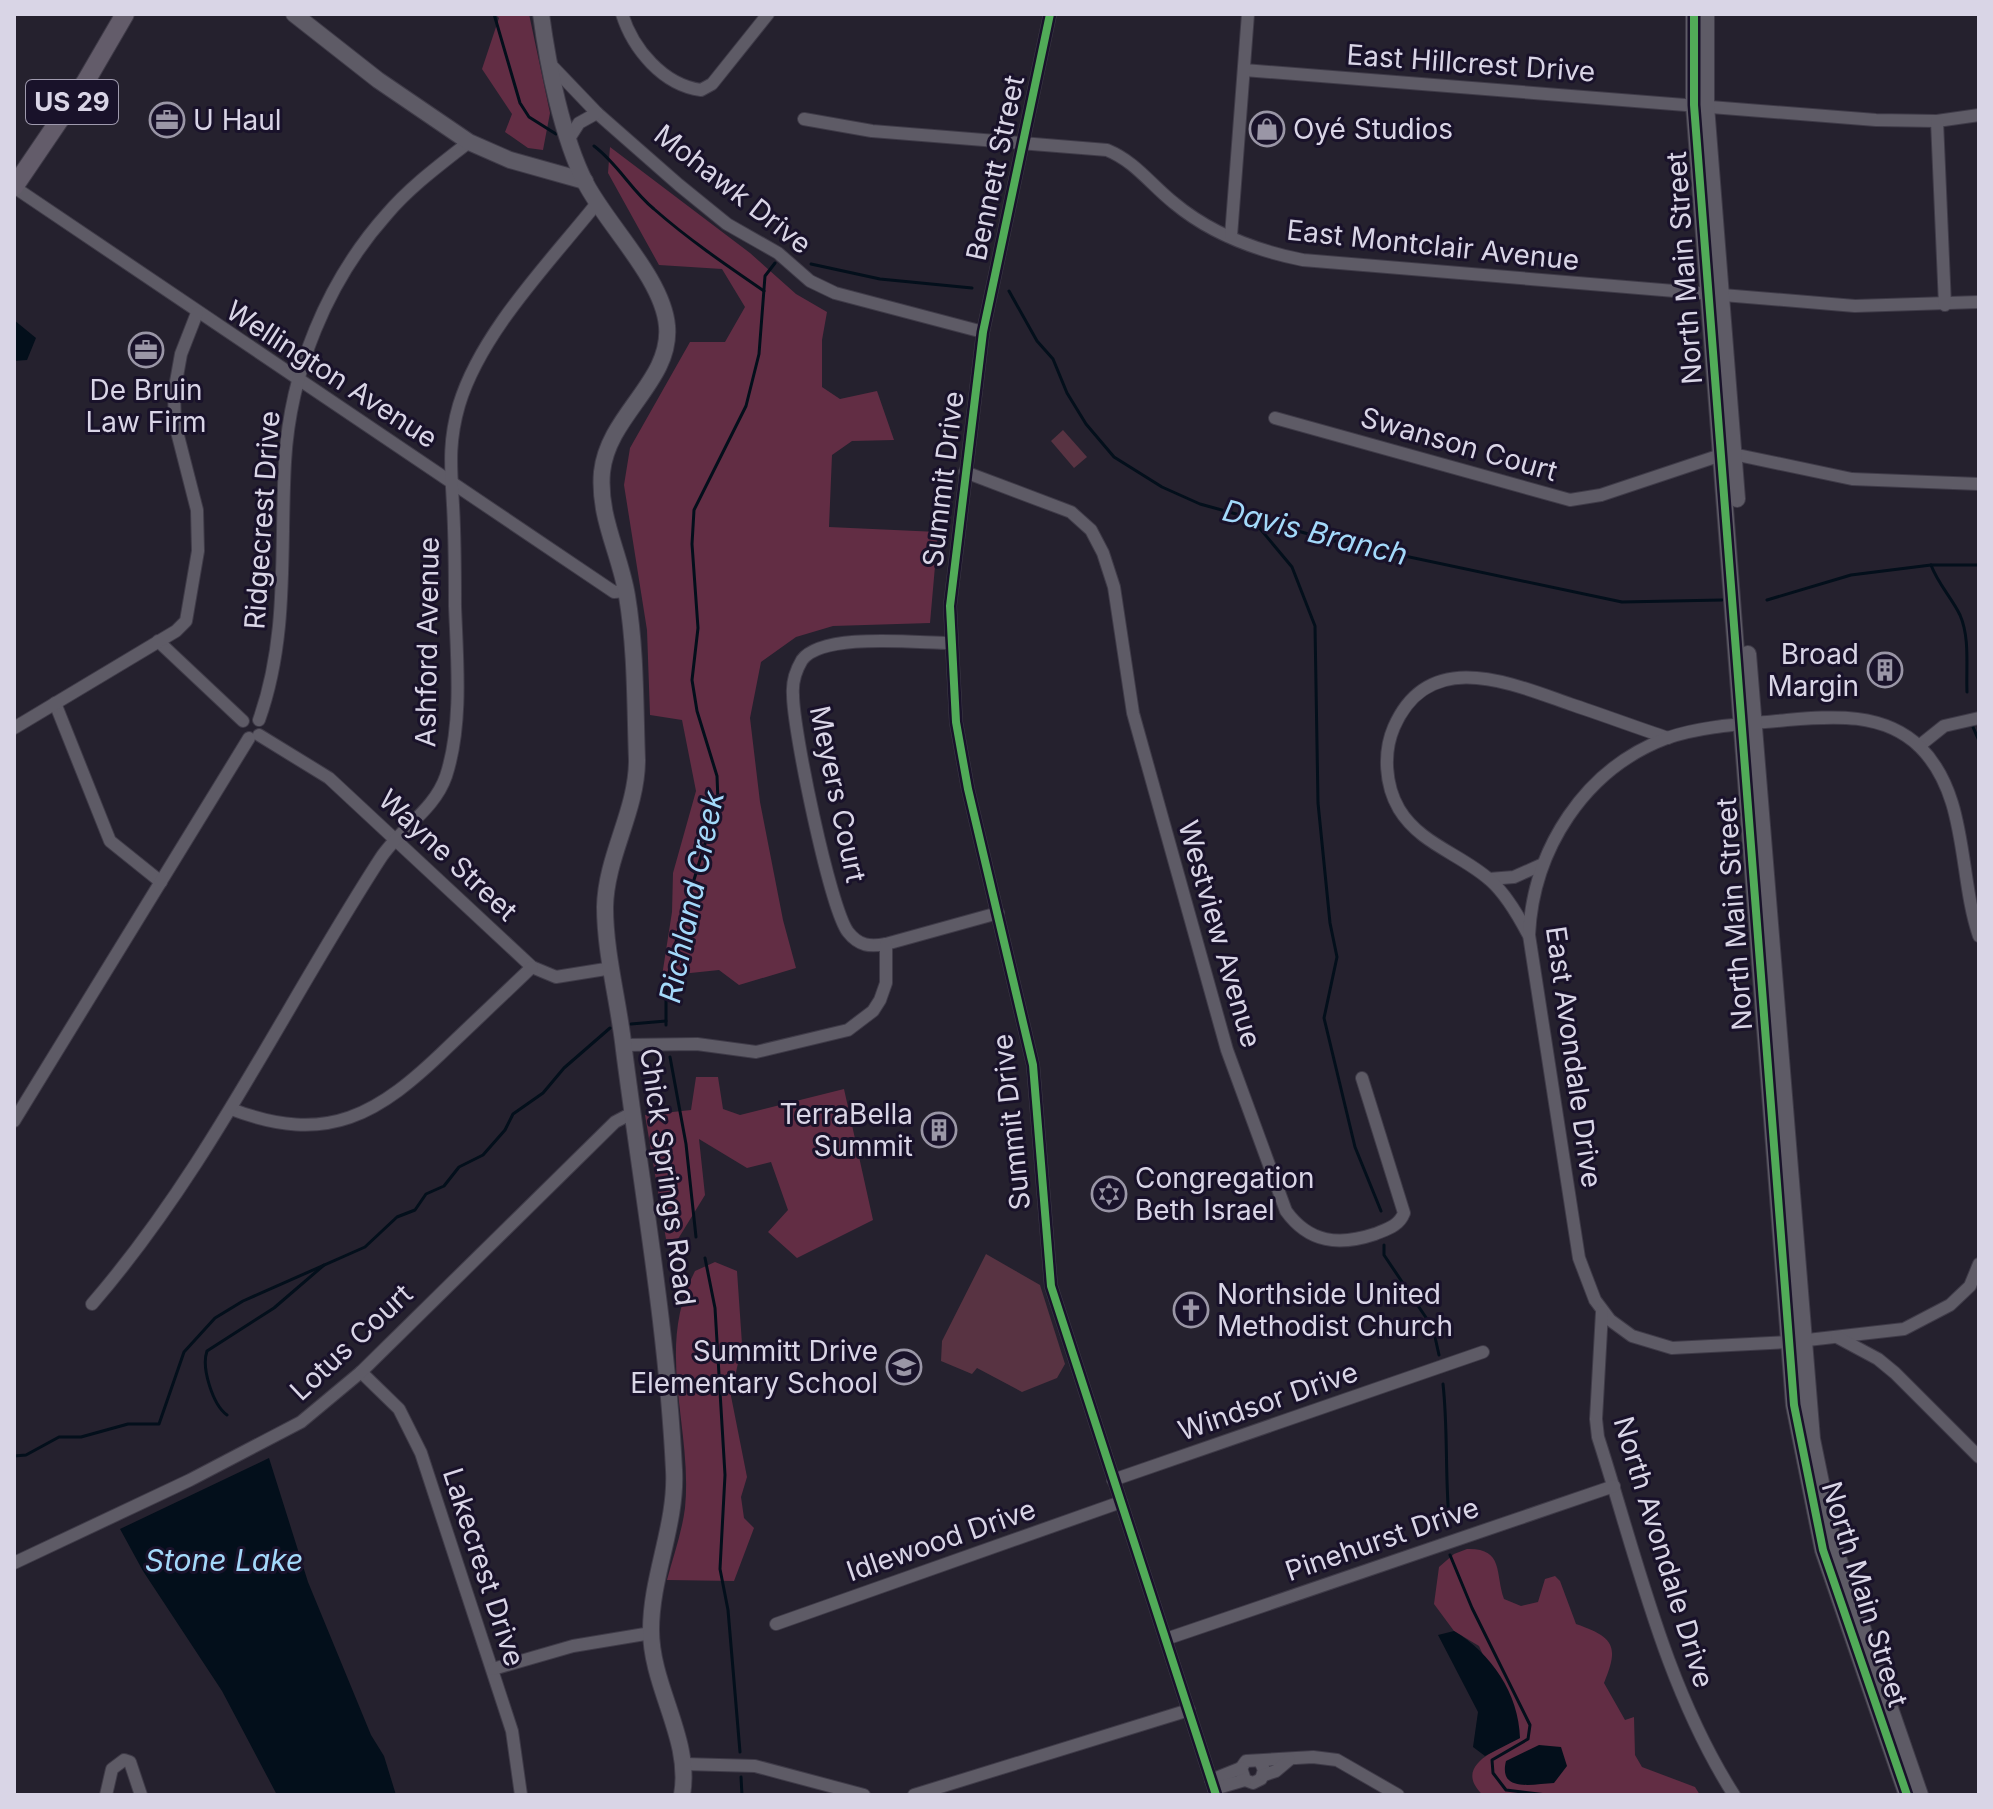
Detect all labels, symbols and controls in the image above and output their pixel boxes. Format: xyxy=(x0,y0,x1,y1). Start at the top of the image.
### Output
street label: East Hillcrest Drive xyxy=(1346,37,1596,89)
street label: Bennett Street xyxy=(959,72,1031,264)
road number: US 29 xyxy=(26,80,118,124)
office icon: U Haul xyxy=(148,101,186,139)
place label: U Haul xyxy=(193,103,282,137)
shop icon: Oyé Studios xyxy=(1248,110,1286,148)
place label: Oyé Studios xyxy=(1293,112,1453,146)
street label: Mohawk Drive xyxy=(648,117,818,261)
street label: North Main Street xyxy=(1659,150,1709,386)
street label: East Montclair Avenue xyxy=(1285,213,1581,277)
street label: Wellington Avenue xyxy=(220,293,444,455)
office icon: De Bruin Law Firm xyxy=(127,331,165,369)
place label: De Bruin Law Firm xyxy=(85,373,207,439)
street label: Summit Drive xyxy=(915,389,971,569)
street label: Swanson Court xyxy=(1357,400,1561,488)
street label: Ridgecrest Drive xyxy=(237,410,287,630)
water label: Davis Branch xyxy=(1219,492,1412,572)
street label: Ashford Avenue xyxy=(408,537,446,747)
place label: Broad Margin xyxy=(1767,637,1859,703)
building icon: Broad Margin xyxy=(1866,651,1904,689)
street label: Meyers Court xyxy=(803,703,873,885)
street label: Wayne Street xyxy=(372,782,524,928)
water label: Richland Creek xyxy=(651,787,731,1006)
street label: North Main Street xyxy=(1709,796,1759,1032)
street label: Westview Avenue xyxy=(1171,817,1269,1051)
street label: East Avondale Drive xyxy=(1539,924,1609,1190)
street label: Summit Drive xyxy=(985,1032,1037,1212)
street label: Chick Springs Road xyxy=(633,1046,703,1308)
place label: TerraBella Summit xyxy=(780,1097,913,1163)
building icon: TerraBella Summit xyxy=(920,1111,958,1149)
place label: Congregation Beth Israel xyxy=(1135,1161,1315,1227)
synagogue icon: Congregation Beth Israel xyxy=(1090,1175,1128,1213)
street label: Lotus Court xyxy=(283,1277,419,1407)
place label: Northside United Methodist Church xyxy=(1217,1277,1453,1343)
church icon: Northside United Methodist Church xyxy=(1172,1291,1210,1329)
place label: Summitt Drive Elementary School xyxy=(630,1334,878,1400)
school or university icon: Summitt Drive Elementary School xyxy=(885,1348,923,1386)
street label: Windsor Drive xyxy=(1174,1354,1362,1448)
street label: North Avondale Drive xyxy=(1607,1412,1721,1692)
street label: Lakecrest Drive xyxy=(436,1464,532,1670)
street label: North Main Street xyxy=(1815,1477,1915,1711)
street label: Pinehurst Drive xyxy=(1281,1490,1483,1588)
street label: Idlewood Drive xyxy=(842,1492,1040,1588)
water label: Stone Lake xyxy=(145,1542,303,1578)

